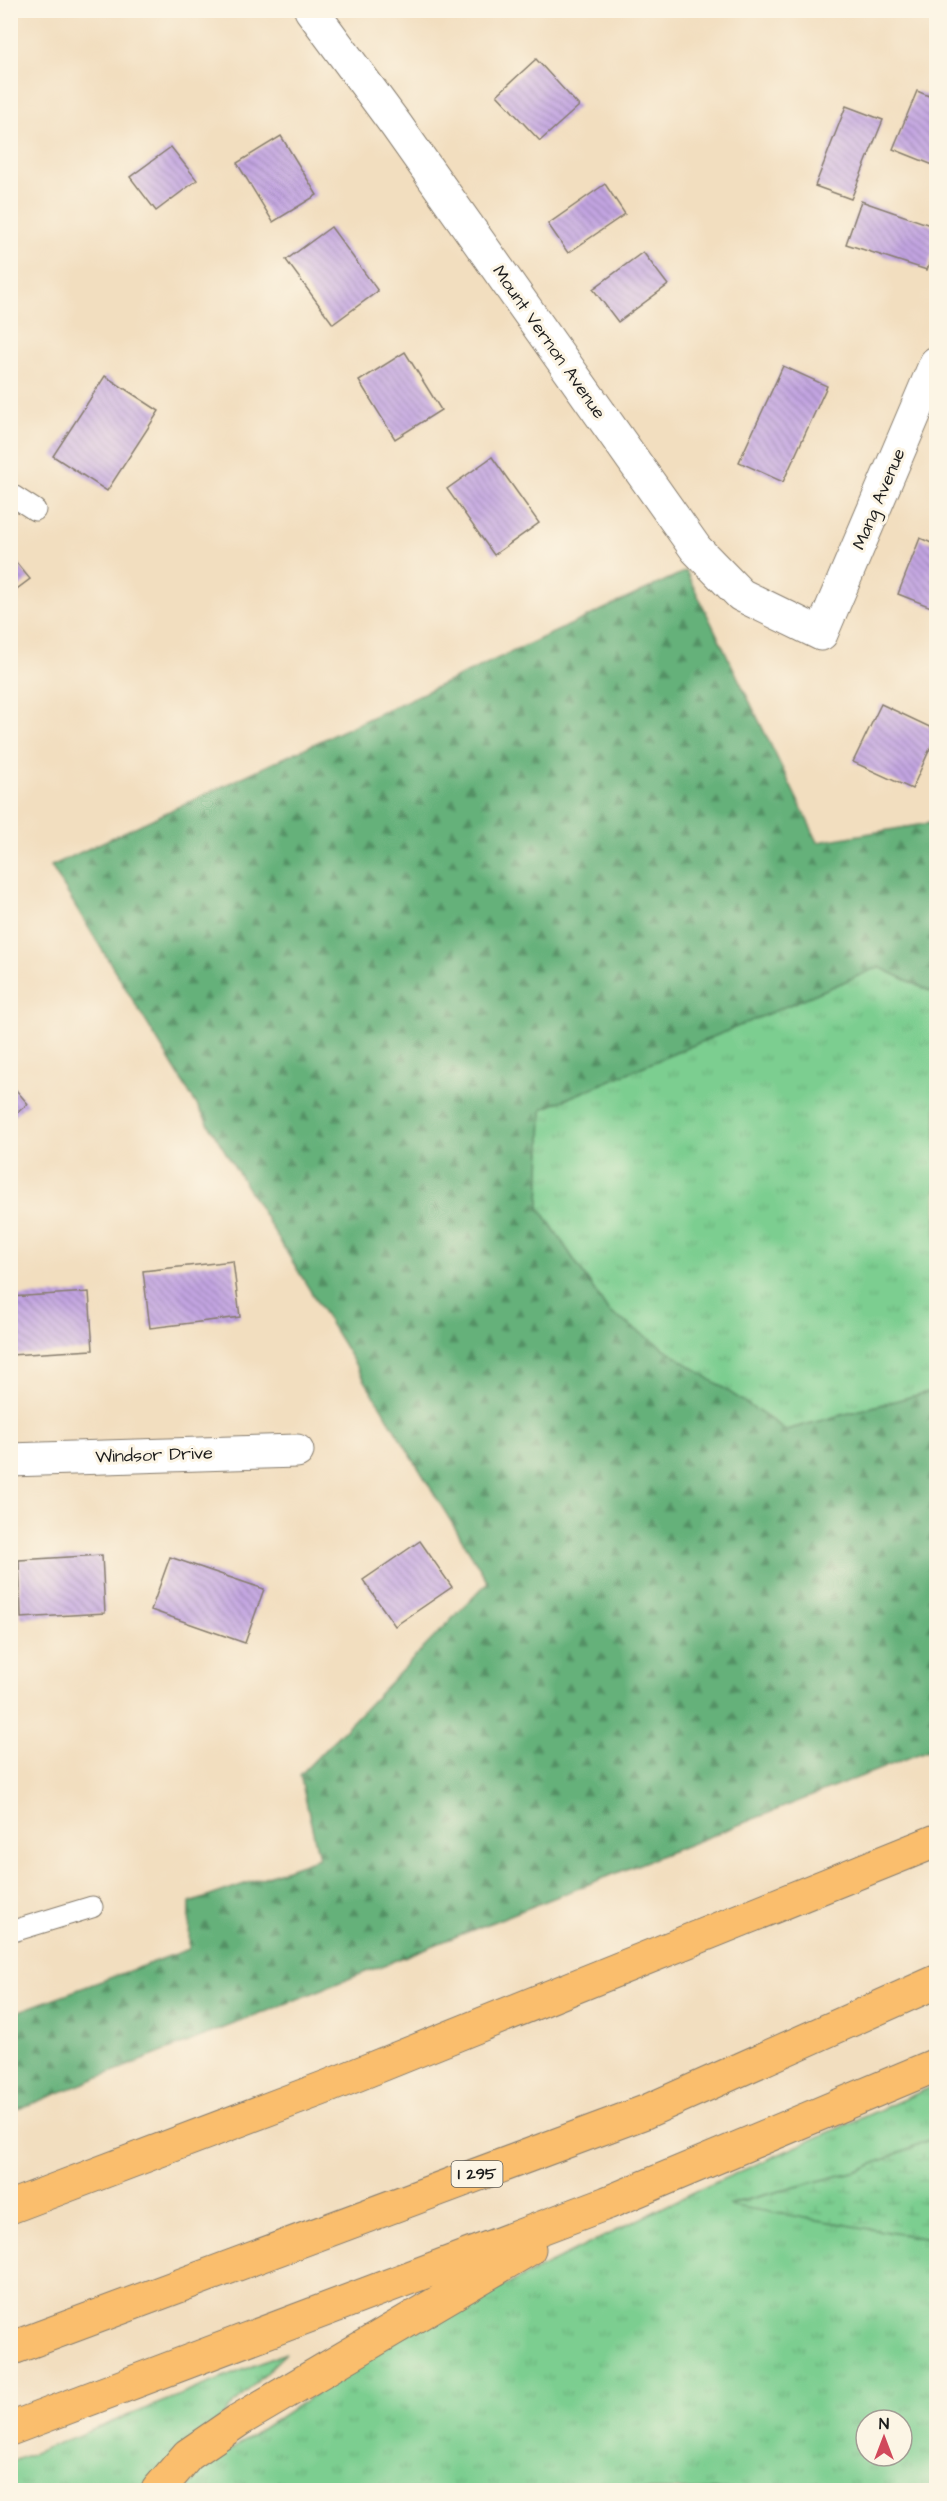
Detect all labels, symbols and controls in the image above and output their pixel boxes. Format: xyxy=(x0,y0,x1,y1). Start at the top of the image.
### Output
street label: Mount Vernon Avenue xyxy=(486,260,612,424)
street label: Mang Avenue xyxy=(846,444,913,554)
street label: Windsor Drive xyxy=(95,1440,213,1470)
road number: I 295 xyxy=(452,2161,502,2187)
north arrow xyxy=(854,2408,914,2468)
text: N xyxy=(879,2413,889,2435)

